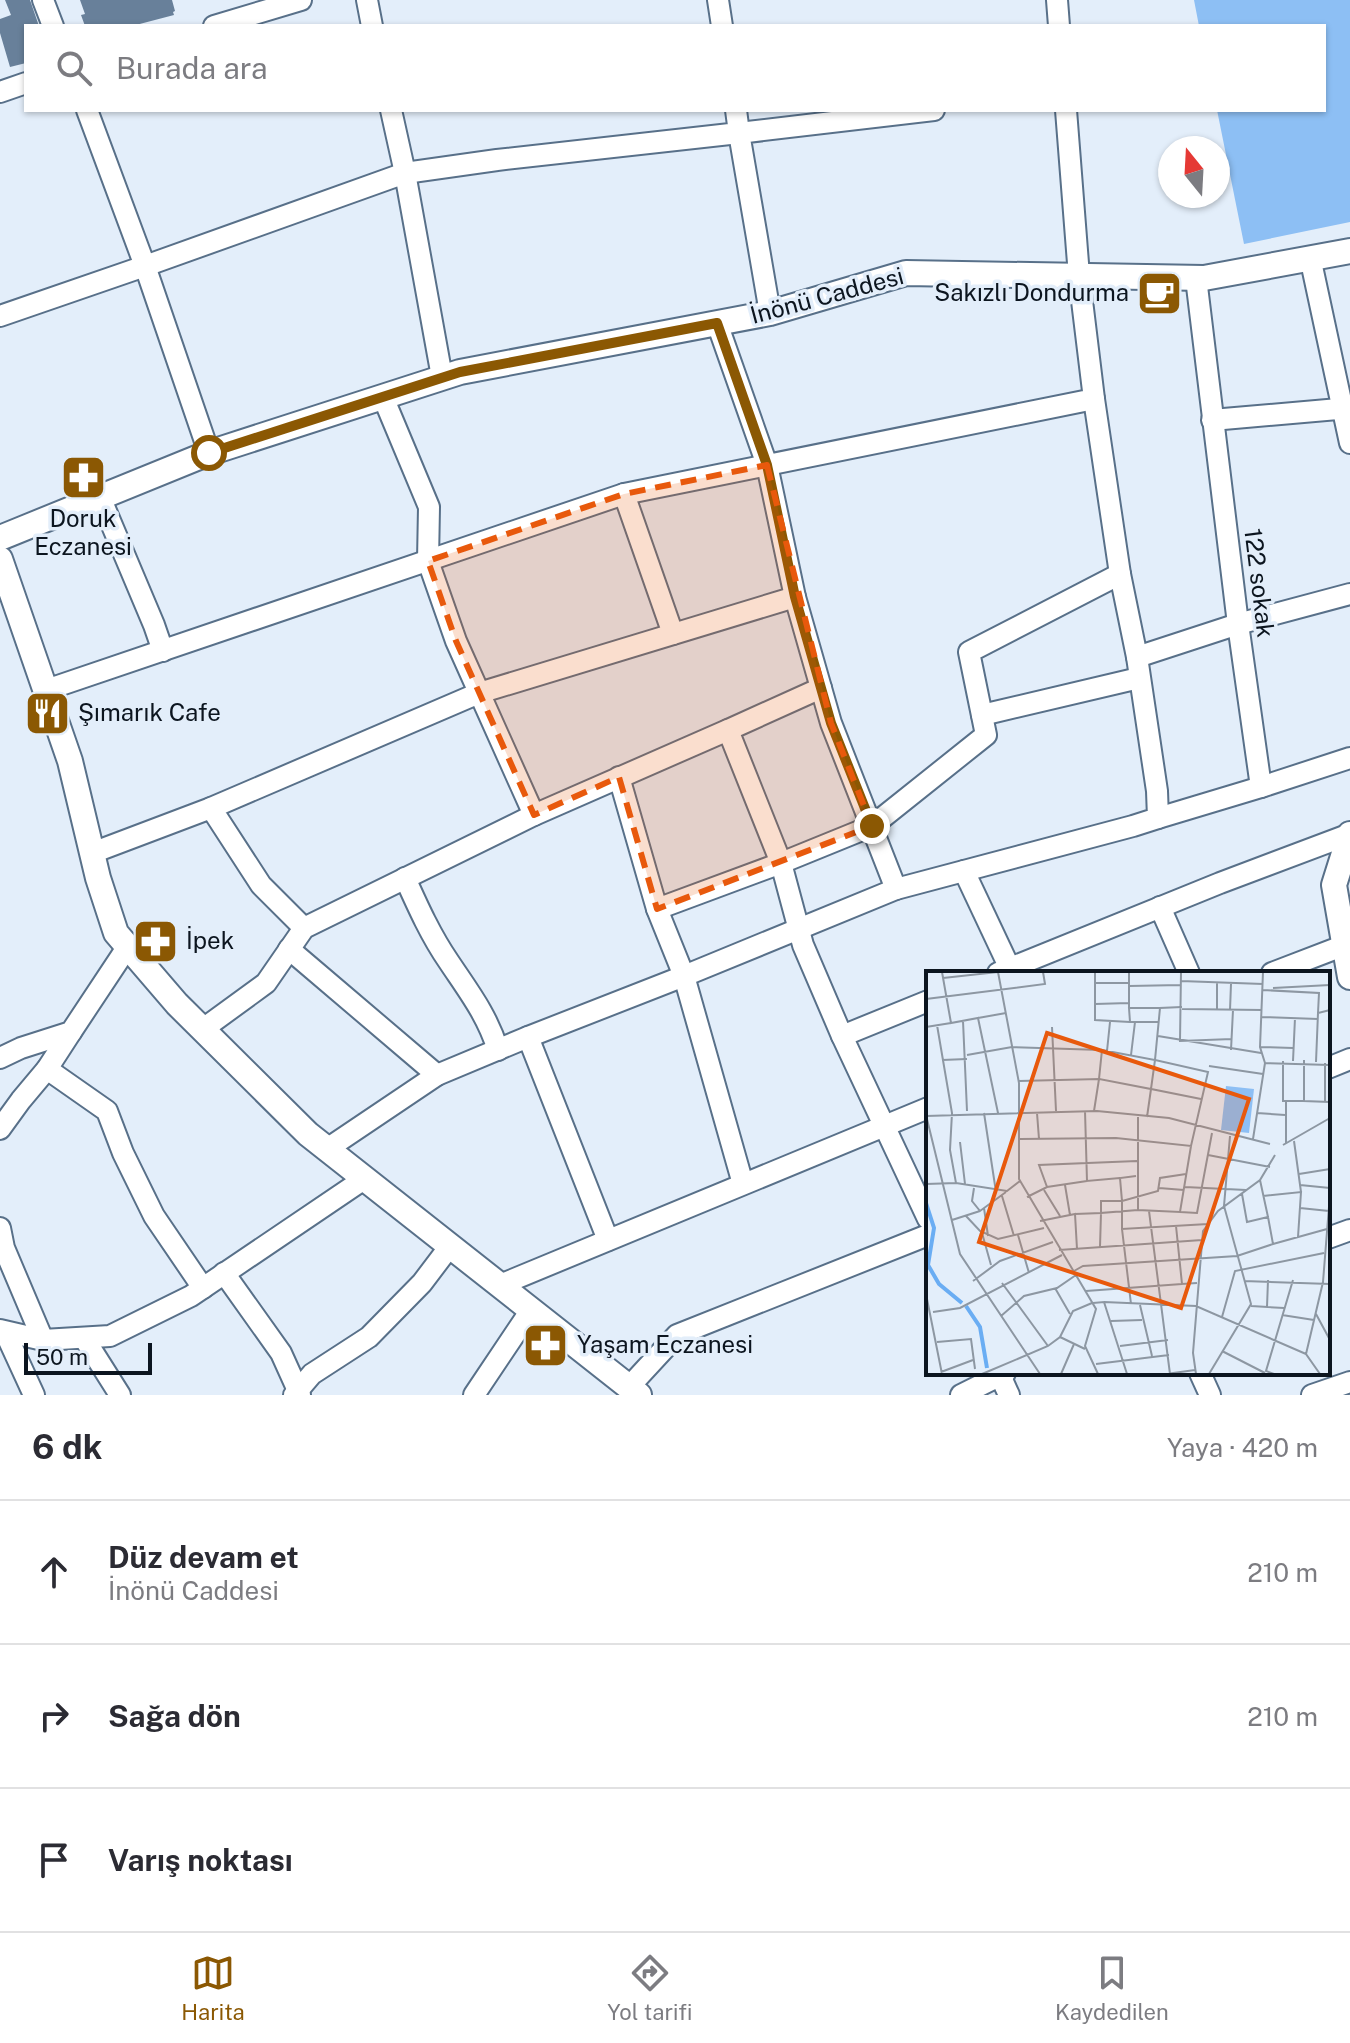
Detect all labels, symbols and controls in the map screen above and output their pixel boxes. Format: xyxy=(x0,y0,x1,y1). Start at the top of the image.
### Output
search box xyxy=(24,24,1326,112)
icon: search xyxy=(52,46,96,90)
text: Burada ara xyxy=(116,50,268,86)
north arrow xyxy=(1158,136,1230,208)
street label: İnönü Caddesi xyxy=(747,261,906,329)
cafe icon: Sakızlı Dondurma xyxy=(1136,269,1184,317)
place label: Sakızlı Dondurma xyxy=(934,278,1129,306)
route start xyxy=(191,435,227,471)
pharmacy icon: Doruk Eczanesi xyxy=(59,453,107,501)
place label: Doruk Eczanesi xyxy=(34,504,132,560)
street label: 122 sokak xyxy=(1239,527,1281,639)
restaurant icon: Şımarık Cafe xyxy=(23,689,71,737)
place label: Şımarık Cafe xyxy=(78,698,221,726)
route end xyxy=(854,808,890,844)
pharmacy icon: İpek xyxy=(131,917,179,965)
place label: İpek xyxy=(186,926,234,954)
inset map xyxy=(926,971,1330,1375)
pharmacy icon: Yaşam Eczanesi xyxy=(522,1321,570,1369)
place label: Yaşam Eczanesi xyxy=(577,1330,753,1358)
scale bar xyxy=(24,1339,152,1375)
text: 50 m xyxy=(36,1344,88,1370)
text: 6 dk xyxy=(32,1427,102,1467)
text: Yaya · 420 m xyxy=(1167,1432,1318,1463)
text: Düz devam et xyxy=(108,1539,299,1575)
icon: ahead xyxy=(32,1550,76,1594)
text: 210 m xyxy=(1247,1557,1318,1588)
text: İnönü Caddesi xyxy=(108,1575,279,1606)
icon: right xyxy=(32,1694,76,1738)
text: Sağa dön xyxy=(108,1698,241,1734)
text: 210 m xyxy=(1247,1701,1318,1732)
icon: arrive xyxy=(32,1838,76,1882)
text: Varış noktası xyxy=(108,1842,293,1878)
tab: Harita xyxy=(181,1951,245,2025)
tab: Yol tarifi xyxy=(607,1951,692,2025)
tab: Kaydedilen xyxy=(1055,1951,1169,2025)

